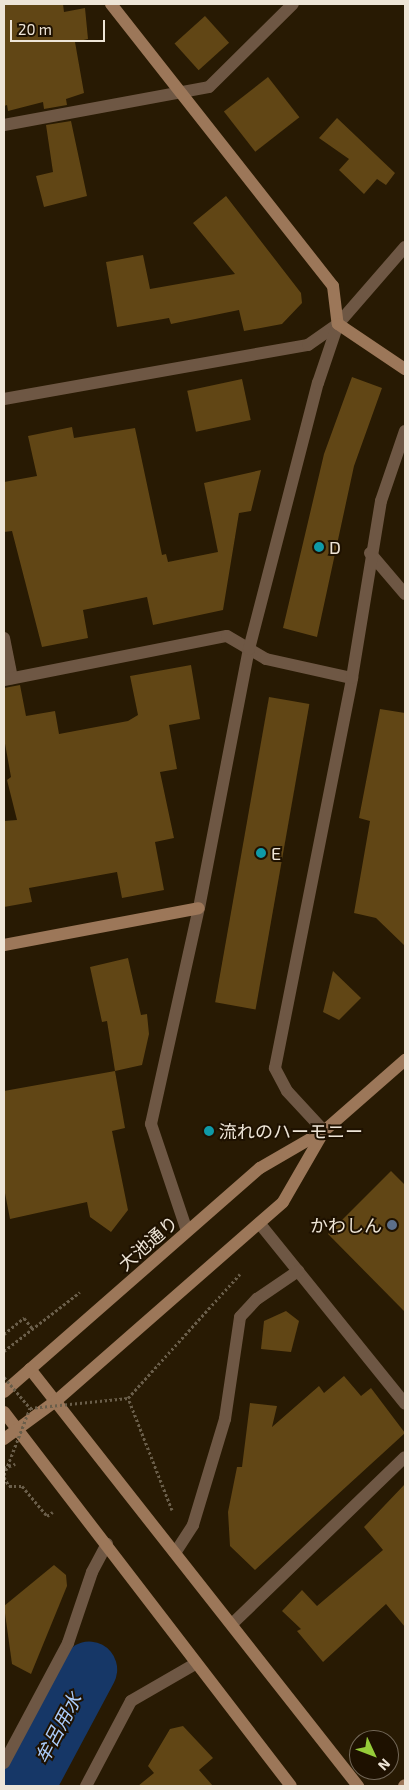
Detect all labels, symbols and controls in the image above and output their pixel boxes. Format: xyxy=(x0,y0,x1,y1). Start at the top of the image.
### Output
scale bar xyxy=(12,10,108,42)
text: 20 m xyxy=(18,20,52,38)
place label: D xyxy=(329,536,341,558)
marker: D xyxy=(313,541,325,553)
place label: E xyxy=(271,842,281,864)
marker: E xyxy=(255,847,267,859)
place label: 流れのハーモニー xyxy=(219,1120,363,1142)
marker: 流れのハーモニー xyxy=(203,1125,215,1137)
street label: 大池通り xyxy=(114,1211,182,1275)
place label: かわしん xyxy=(310,1214,382,1236)
marker: かわしん xyxy=(386,1219,398,1231)
water label: 牟呂用水 xyxy=(30,1689,86,1767)
north arrow xyxy=(349,1730,399,1780)
text: N xyxy=(375,1755,394,1774)

